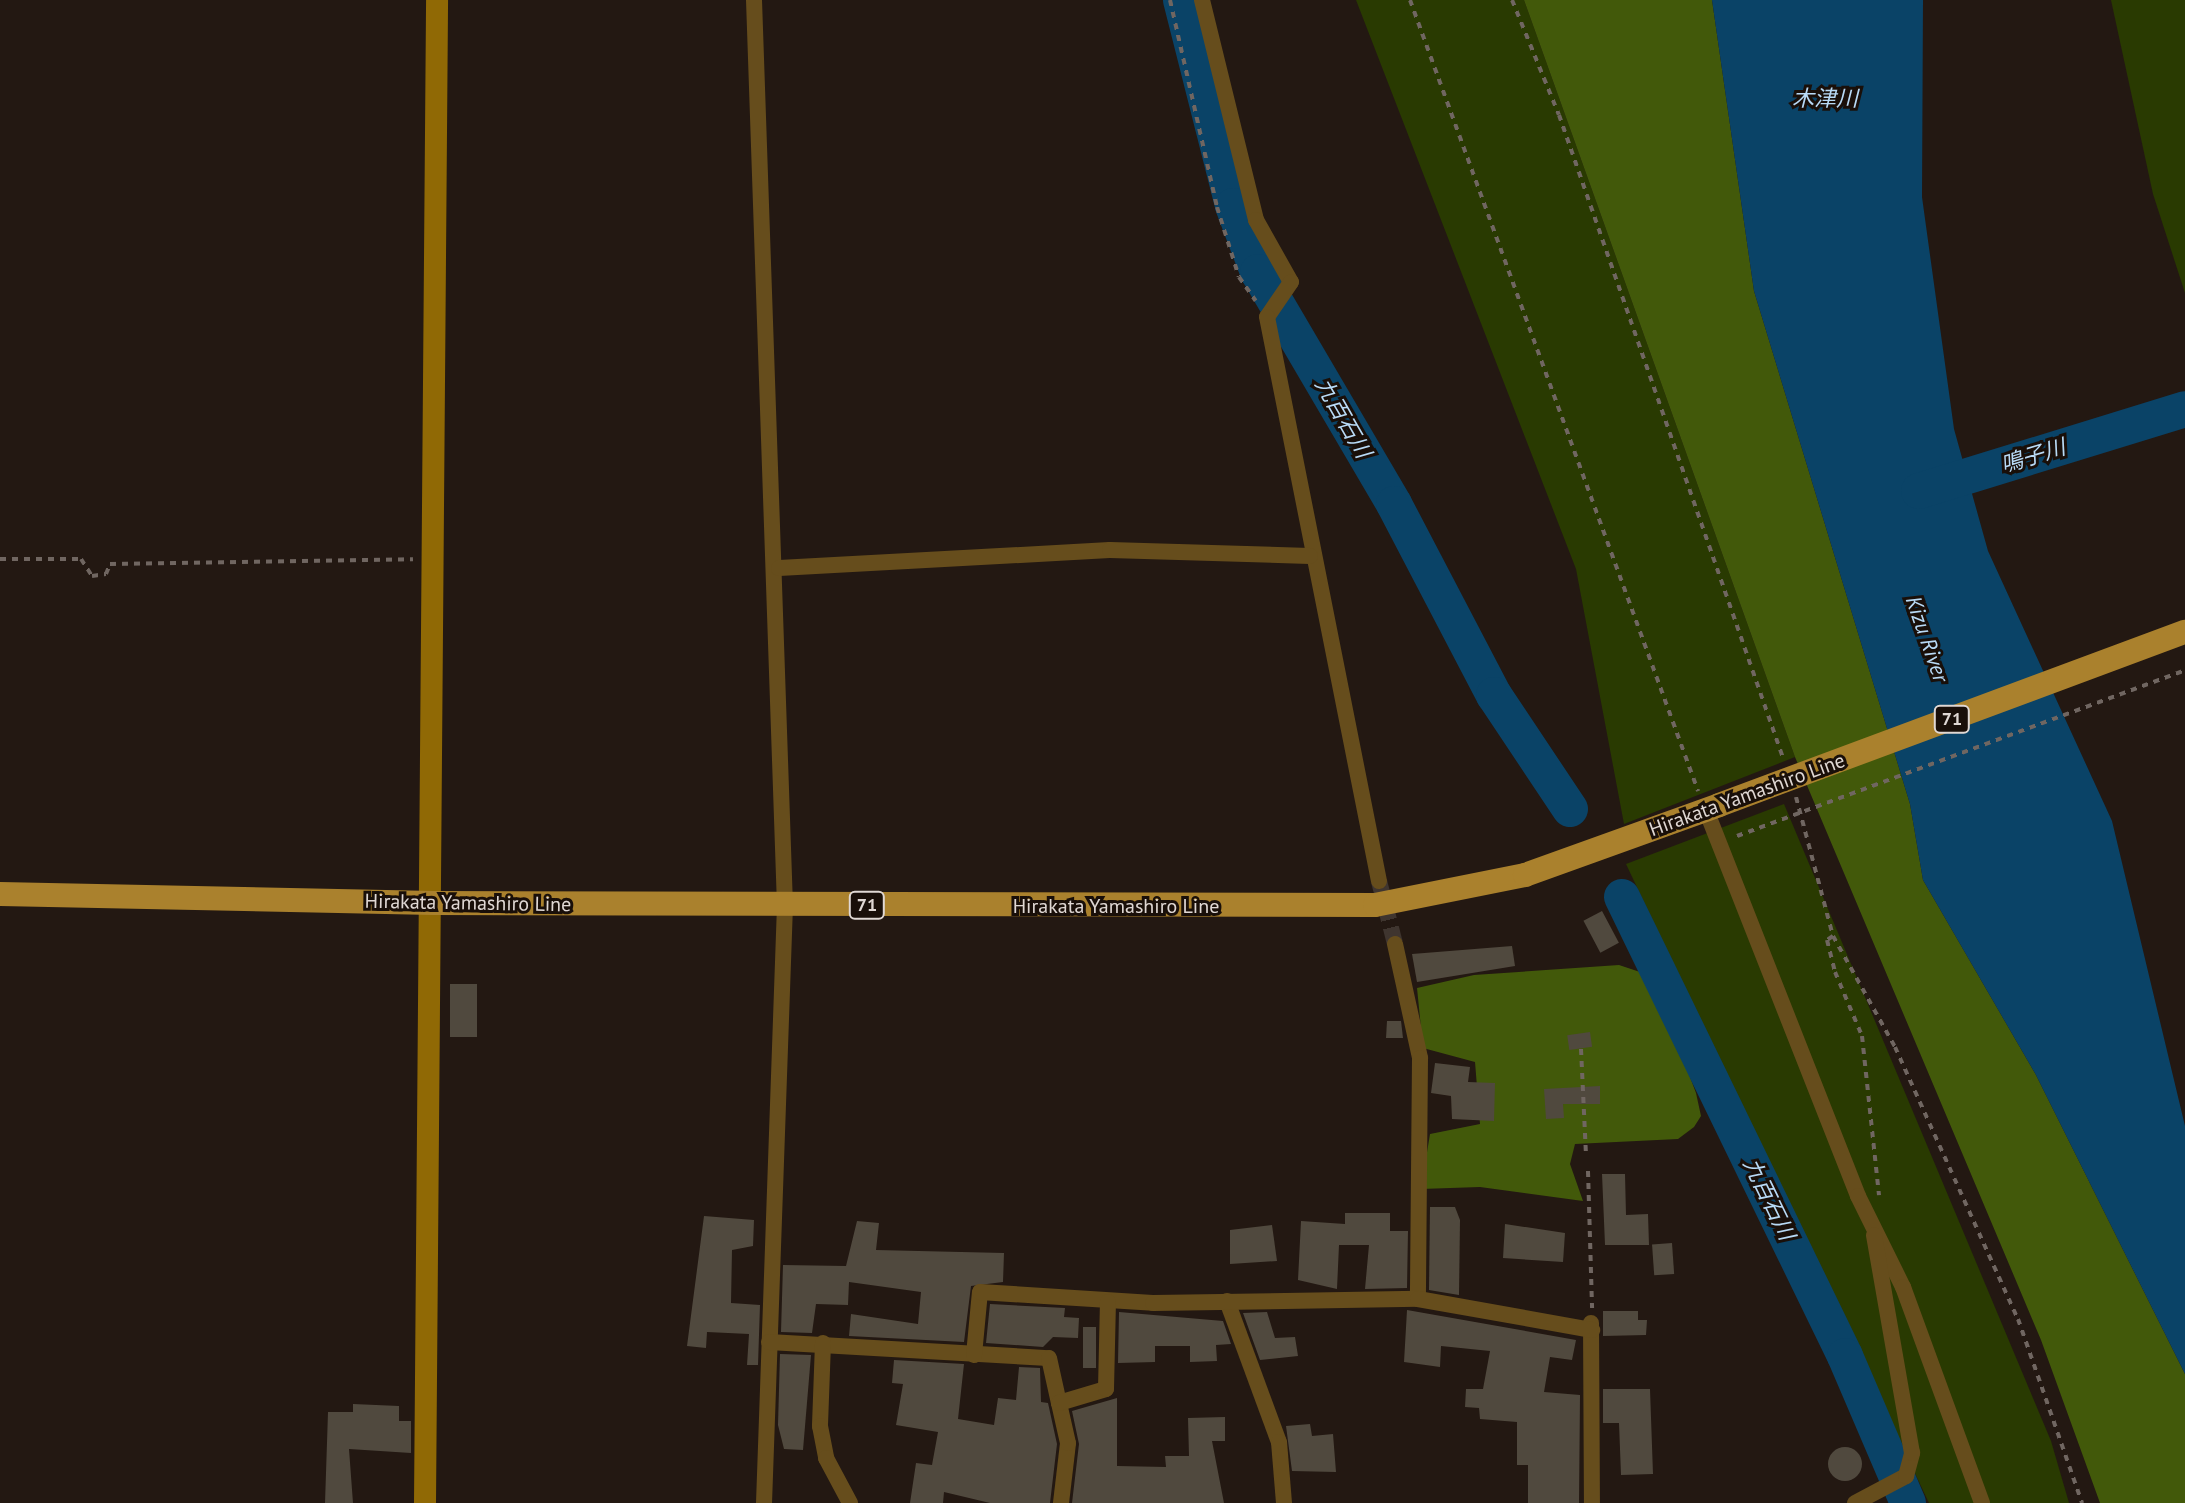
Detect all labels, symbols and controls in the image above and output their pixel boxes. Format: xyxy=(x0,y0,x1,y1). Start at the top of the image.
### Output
water label: 木津川 xyxy=(1792,86,1858,112)
water label: 九百石川 xyxy=(1310,373,1376,463)
water label: 鳴子川 xyxy=(1998,434,2068,478)
water label: Kizu River xyxy=(1900,593,1954,685)
road number: 71 xyxy=(1932,705,1972,733)
street label: Hirakata Yamashiro Line xyxy=(1646,748,1848,842)
street label: Hirakata Yamashiro Line xyxy=(364,889,572,917)
road number: 71 xyxy=(847,891,887,919)
street label: Hirakata Yamashiro Line xyxy=(1012,894,1220,918)
water label: 九百石川 xyxy=(1738,1154,1800,1244)

